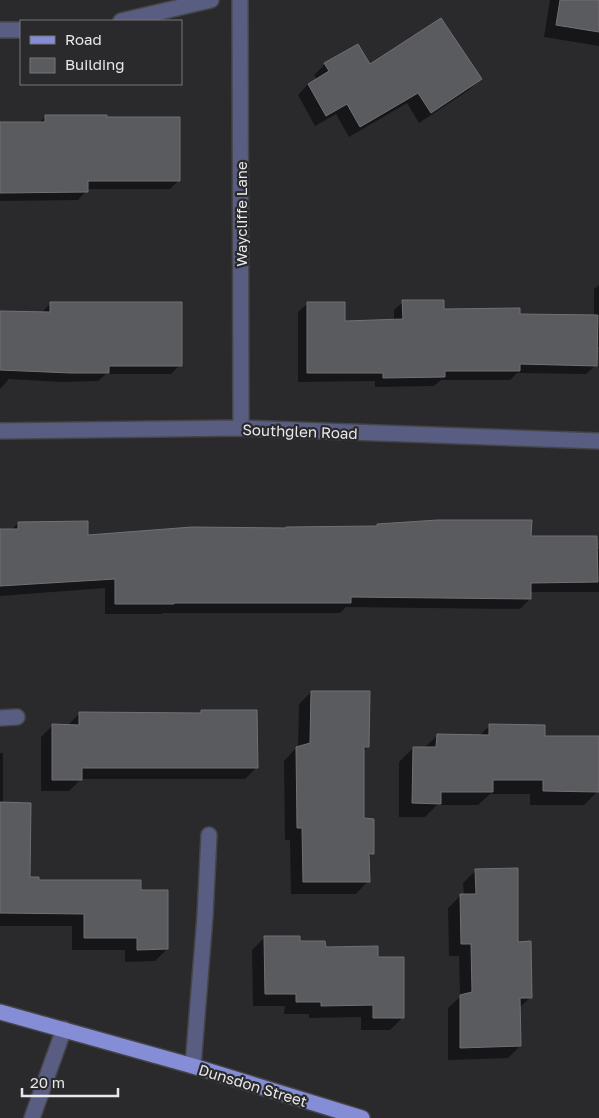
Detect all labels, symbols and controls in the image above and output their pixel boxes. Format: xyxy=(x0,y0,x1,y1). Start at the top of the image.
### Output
legend xyxy=(20,20,182,85)
text: Road xyxy=(65,30,102,48)
text: Building xyxy=(65,55,125,73)
street label: Waycliffe Lane xyxy=(232,161,250,267)
street label: Southglen Road xyxy=(242,420,358,442)
street label: Dunsdon Street xyxy=(197,1060,309,1110)
scale bar xyxy=(22,1066,119,1098)
text: 20 m xyxy=(30,1073,65,1091)

